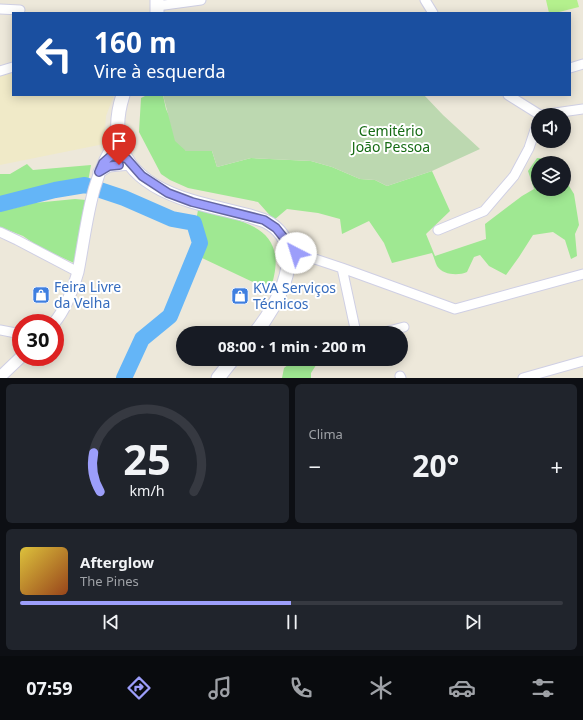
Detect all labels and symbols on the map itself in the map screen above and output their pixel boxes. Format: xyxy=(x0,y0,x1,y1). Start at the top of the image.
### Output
park label: Cemitério João Pessoa xyxy=(350,121,430,156)
pin xyxy=(102,124,136,165)
position arrow xyxy=(275,232,317,274)
place label: Feira Livre da Velha xyxy=(54,277,121,312)
place label: KVA Serviços Técnicos xyxy=(253,278,336,313)
shop icon: Feira Livre da Velha xyxy=(31,285,51,305)
shop icon: KVA Serviços Técnicos xyxy=(230,286,250,306)
speed limit sign: 30 xyxy=(12,314,64,366)

